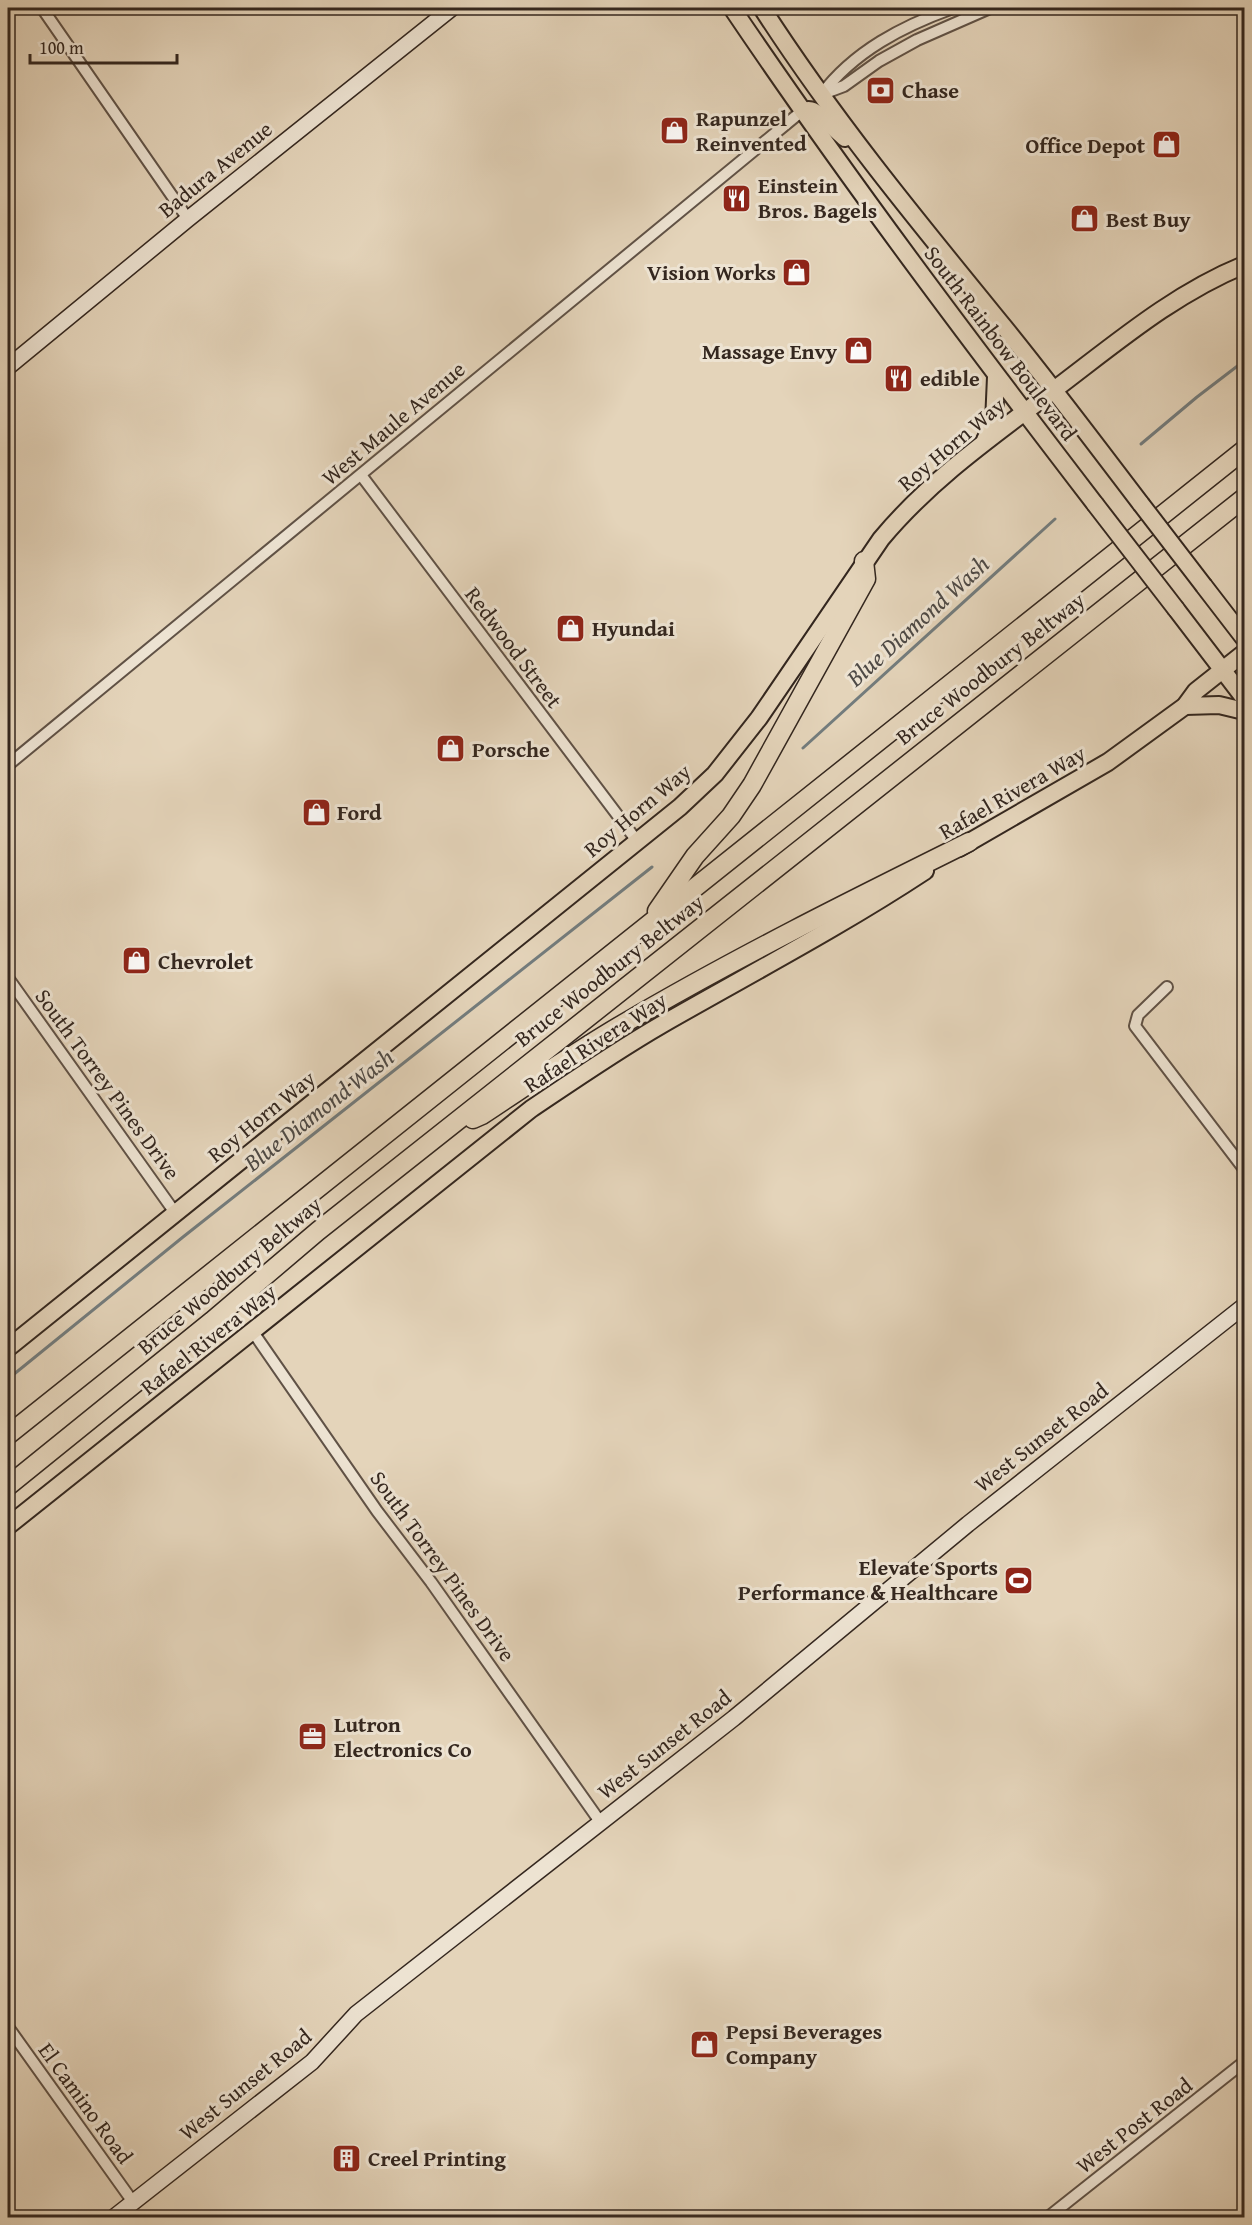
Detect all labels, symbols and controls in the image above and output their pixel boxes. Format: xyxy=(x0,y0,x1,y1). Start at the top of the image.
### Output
scale bar xyxy=(30,27,177,65)
text: 100 m xyxy=(39,34,84,61)
bank icon: Chase xyxy=(865,74,897,106)
place label: Chase xyxy=(902,74,959,106)
place label: Rapunzel Reinvented xyxy=(696,102,807,159)
street label: Badura Avenue xyxy=(151,113,279,225)
shop icon: Rapunzel Reinvented xyxy=(659,115,691,147)
place label: Office Depot xyxy=(1025,129,1146,161)
shop icon: Office Depot xyxy=(1150,129,1182,161)
place label: Einstein Bros. Bagels xyxy=(758,169,877,226)
restaurant icon: Einstein Bros. Bagels xyxy=(721,182,753,214)
shop icon: Best Buy xyxy=(1069,203,1101,235)
place label: Best Buy xyxy=(1106,203,1191,235)
street label: South Rainbow Boulevard xyxy=(917,239,1085,447)
place label: Vision Works xyxy=(647,256,776,288)
shop icon: Vision Works xyxy=(781,256,813,288)
place label: Massage Envy xyxy=(702,335,838,367)
shop icon: Massage Envy xyxy=(842,335,874,367)
street label: West Maule Avenue xyxy=(314,353,472,493)
restaurant icon: edible xyxy=(883,362,915,394)
place label: edible xyxy=(920,362,980,394)
street label: Roy Horn Way xyxy=(891,390,1011,498)
water label: Blue Diamond Wash xyxy=(838,547,997,695)
street label: Redwood Street xyxy=(458,580,570,715)
street label: Bruce Woodbury Beltway xyxy=(889,584,1091,752)
shop icon: Hyundai xyxy=(555,612,587,644)
place label: Hyundai xyxy=(592,612,675,644)
shop icon: Porsche xyxy=(435,733,467,765)
place label: Porsche xyxy=(472,733,550,765)
street label: Rafael Rivera Way xyxy=(933,737,1091,847)
street label: Roy Horn Way xyxy=(577,756,697,864)
shop icon: Ford xyxy=(300,796,332,828)
place label: Ford xyxy=(337,796,382,828)
street label: Bruce Woodbury Beltway xyxy=(508,886,710,1054)
shop icon: Chevrolet xyxy=(121,945,153,977)
place label: Chevrolet xyxy=(158,945,254,977)
street label: South Torrey Pines Drive xyxy=(28,982,188,1186)
street label: Rafael Rivera Way xyxy=(517,984,673,1100)
water label: Blue Diamond Wash xyxy=(236,1040,401,1180)
street label: Roy Horn Way xyxy=(200,1062,322,1170)
street label: Bruce Woodbury Beltway xyxy=(130,1188,328,1362)
street label: Rafael Rivera Way xyxy=(133,1276,283,1402)
street label: West Sunset Road xyxy=(967,1374,1115,1500)
street label: South Torrey Pines Drive xyxy=(363,1464,523,1668)
place label: Elevate Sports Performance & Healthcare xyxy=(738,1551,998,1608)
sports icon: Elevate Sports Performance & Healthcare xyxy=(1003,1564,1035,1596)
street label: West Sunset Road xyxy=(590,1681,738,1807)
place label: Lutron Electronics Co xyxy=(334,1708,472,1765)
office icon: Lutron Electronics Co xyxy=(297,1721,329,1753)
place label: Pepsi Beverages Company xyxy=(726,2015,882,2072)
street label: West Sunset Road xyxy=(172,2020,318,2147)
shop icon: Pepsi Beverages Company xyxy=(689,2028,721,2060)
street label: El Camino Road xyxy=(31,2036,141,2171)
street label: West Post Road xyxy=(1069,2069,1199,2181)
building icon: Creel Printing xyxy=(331,2142,363,2174)
place label: Creel Printing xyxy=(368,2142,506,2174)

